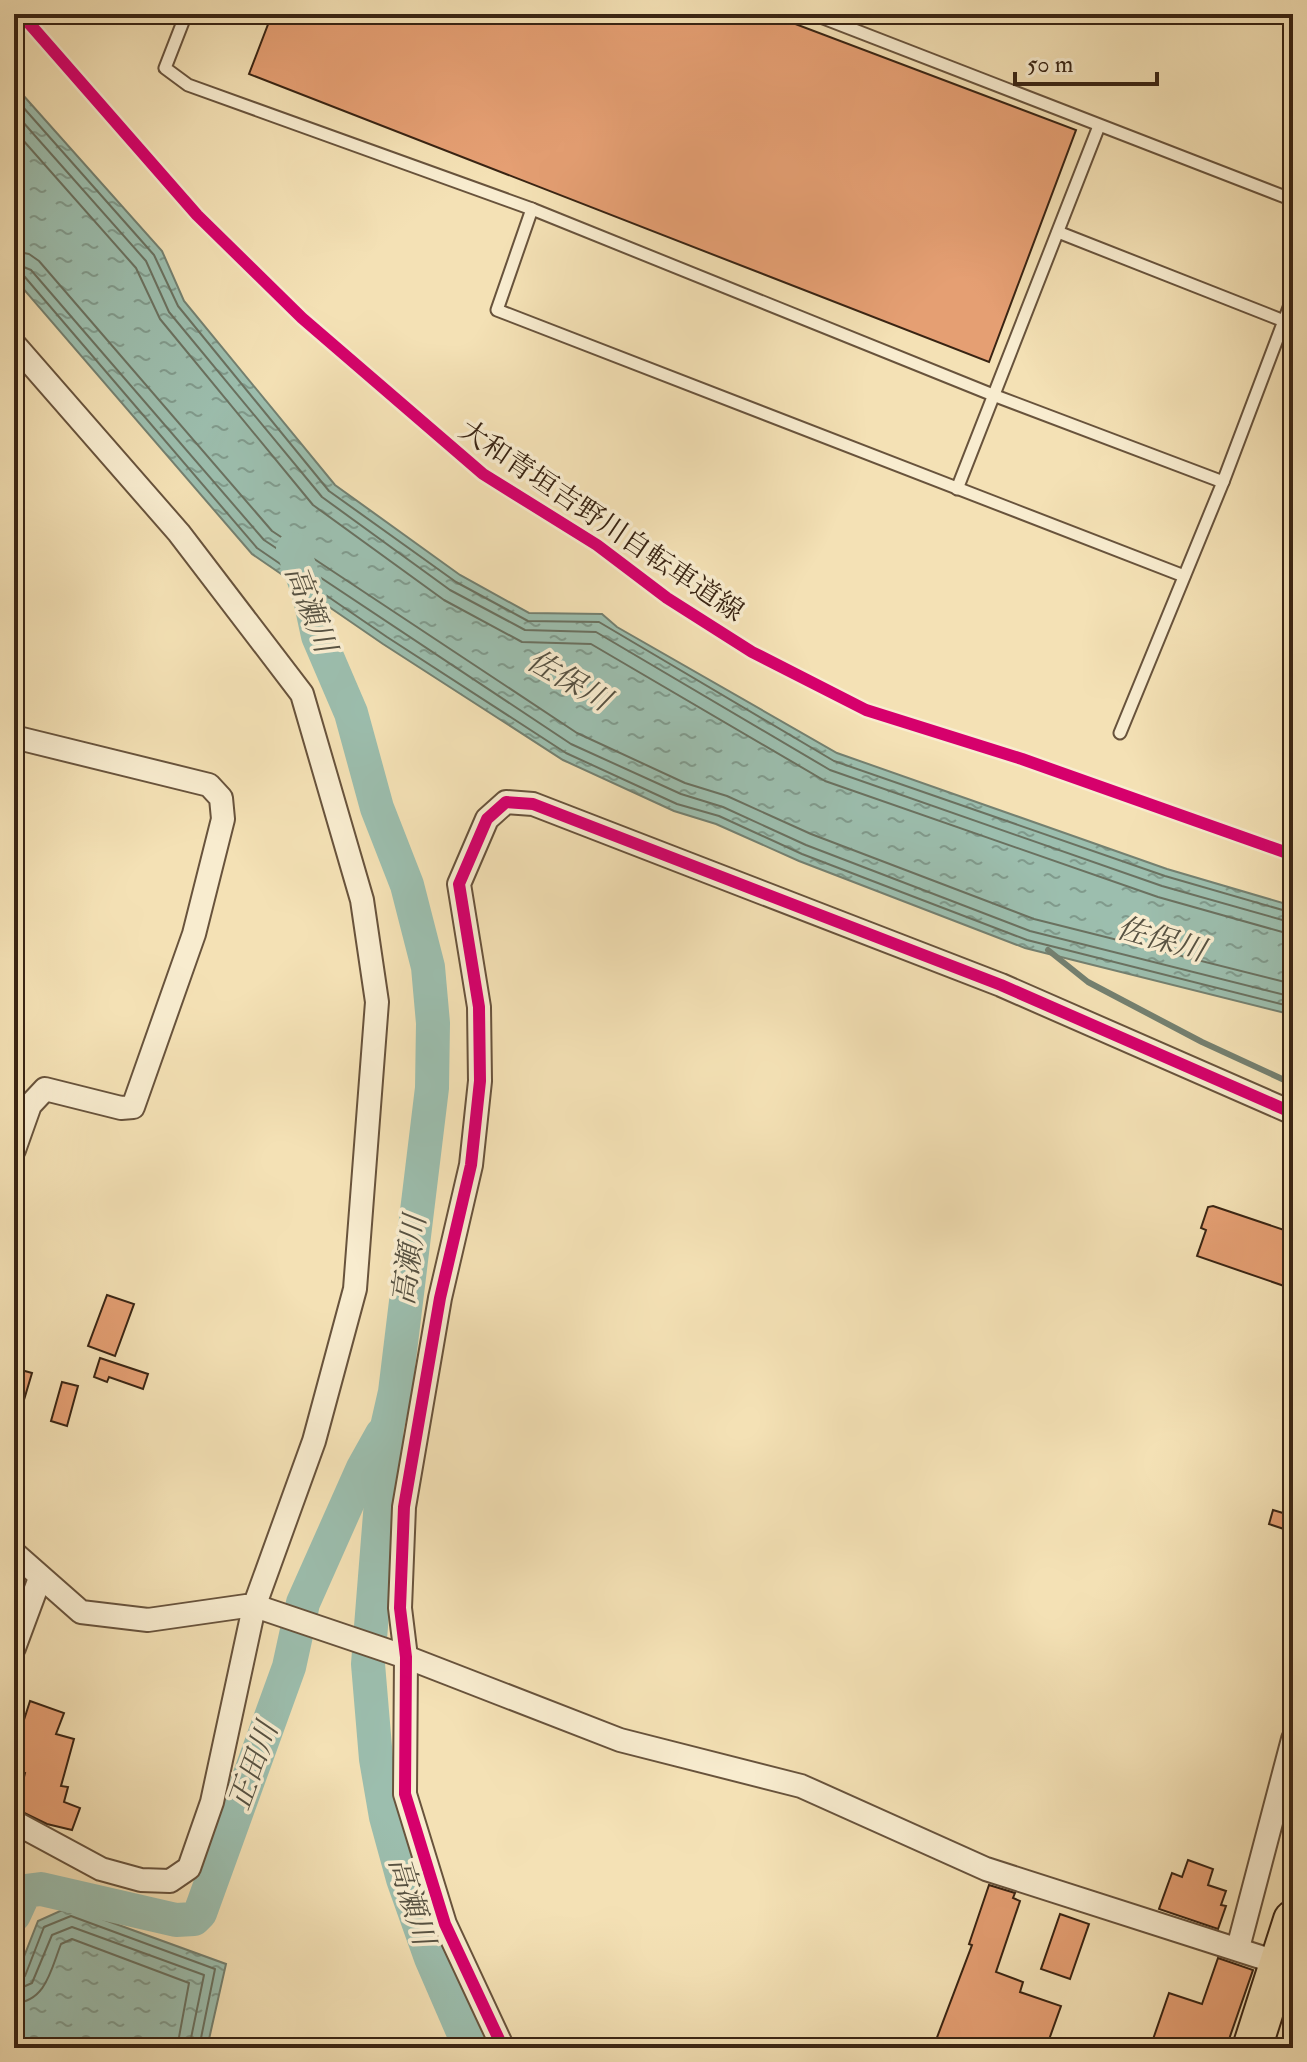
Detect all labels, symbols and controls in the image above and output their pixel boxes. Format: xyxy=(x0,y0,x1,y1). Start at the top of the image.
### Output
scale bar xyxy=(1015,36,1157,86)
text: 50 m xyxy=(1027,49,1074,80)
street label: 大和青垣吉野川自転車道線 xyxy=(452,413,750,630)
water label: 高瀬川 xyxy=(277,561,345,661)
water label: 佐保川 xyxy=(521,642,620,720)
water label: 佐保川 xyxy=(1113,909,1212,970)
water label: 高瀬川 xyxy=(385,1210,434,1307)
water label: 正田川 xyxy=(221,1715,287,1815)
water label: 高瀬川 xyxy=(381,1853,443,1952)

